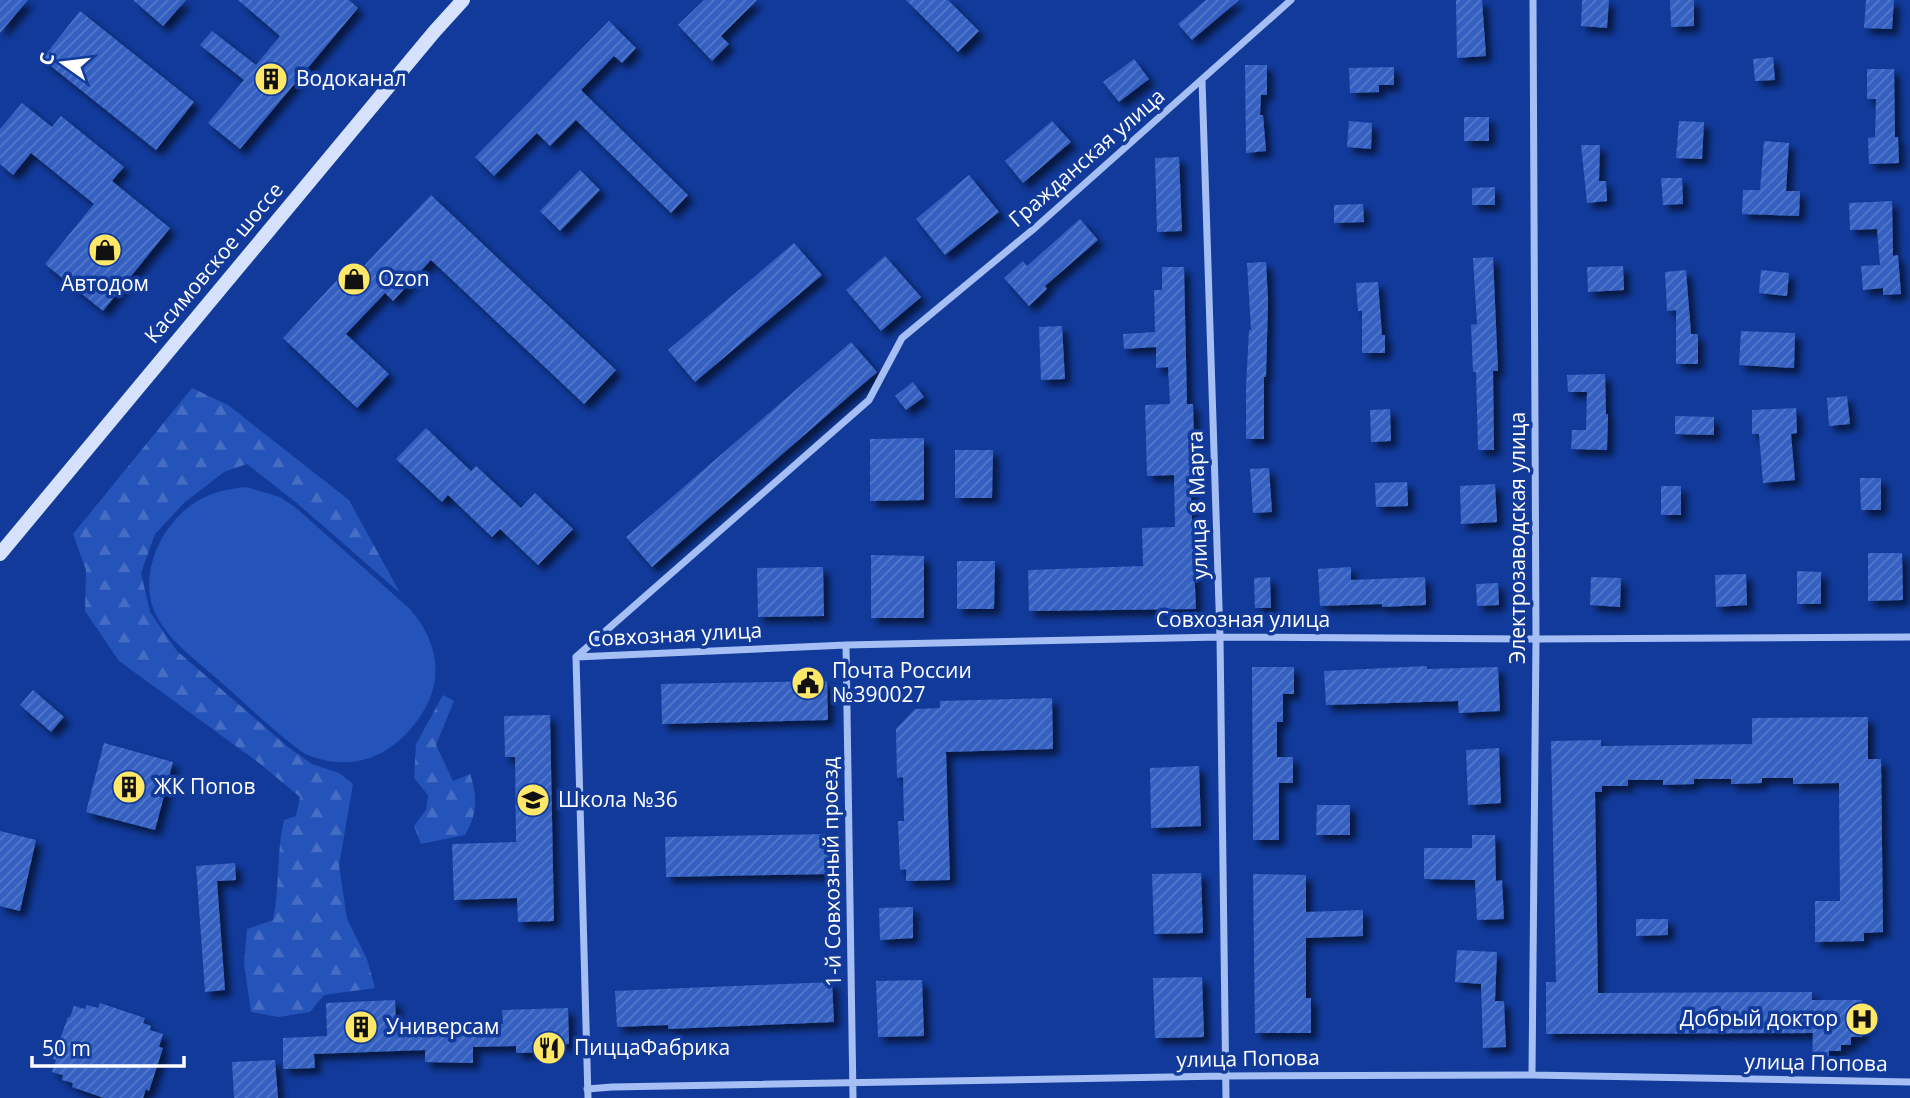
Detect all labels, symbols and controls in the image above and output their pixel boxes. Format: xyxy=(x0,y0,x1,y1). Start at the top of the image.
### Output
north arrow xyxy=(28,28,98,98)
text: С xyxy=(32,50,61,68)
building icon: Водоканал xyxy=(252,60,290,98)
place label: Водоканал xyxy=(296,64,406,92)
street label: Гражданская улица xyxy=(1002,82,1170,233)
street label: Касимовское шоссе xyxy=(138,176,289,349)
shop icon: Автодом xyxy=(86,231,124,269)
shop icon: Ozon xyxy=(335,260,373,298)
place label: Ozon xyxy=(378,264,430,292)
place label: Автодом xyxy=(61,269,149,297)
street label: Электрозаводская улица xyxy=(1503,412,1531,664)
street label: улица 8 Марта xyxy=(1180,430,1214,580)
street label: Совхозная улица xyxy=(1156,605,1330,633)
street label: Совхозная улица xyxy=(587,615,763,653)
place label: Почта России №390027 xyxy=(832,656,972,708)
public building icon: Почта России №390027 xyxy=(789,664,827,702)
street label: 1-й Совхозный проезд xyxy=(815,757,847,987)
building icon: ЖК Попов xyxy=(110,768,148,806)
place label: ЖК Попов xyxy=(154,772,256,800)
school or university icon: Школа №36 xyxy=(514,781,552,819)
place label: Школа №36 xyxy=(558,785,678,813)
hospital icon: Добрый доктор xyxy=(1843,1000,1881,1038)
place label: Добрый доктор xyxy=(1680,1004,1838,1032)
building icon: Универсам xyxy=(342,1008,380,1046)
place label: Универсам xyxy=(386,1012,499,1040)
scale bar xyxy=(32,1024,184,1068)
restaurant icon: ПиццаФабрика xyxy=(530,1029,568,1067)
place label: ПиццаФабрика xyxy=(574,1033,730,1061)
text: 50 m xyxy=(42,1034,91,1062)
street label: улица Попова xyxy=(1176,1043,1320,1073)
street label: улица Попова xyxy=(1744,1047,1888,1077)

